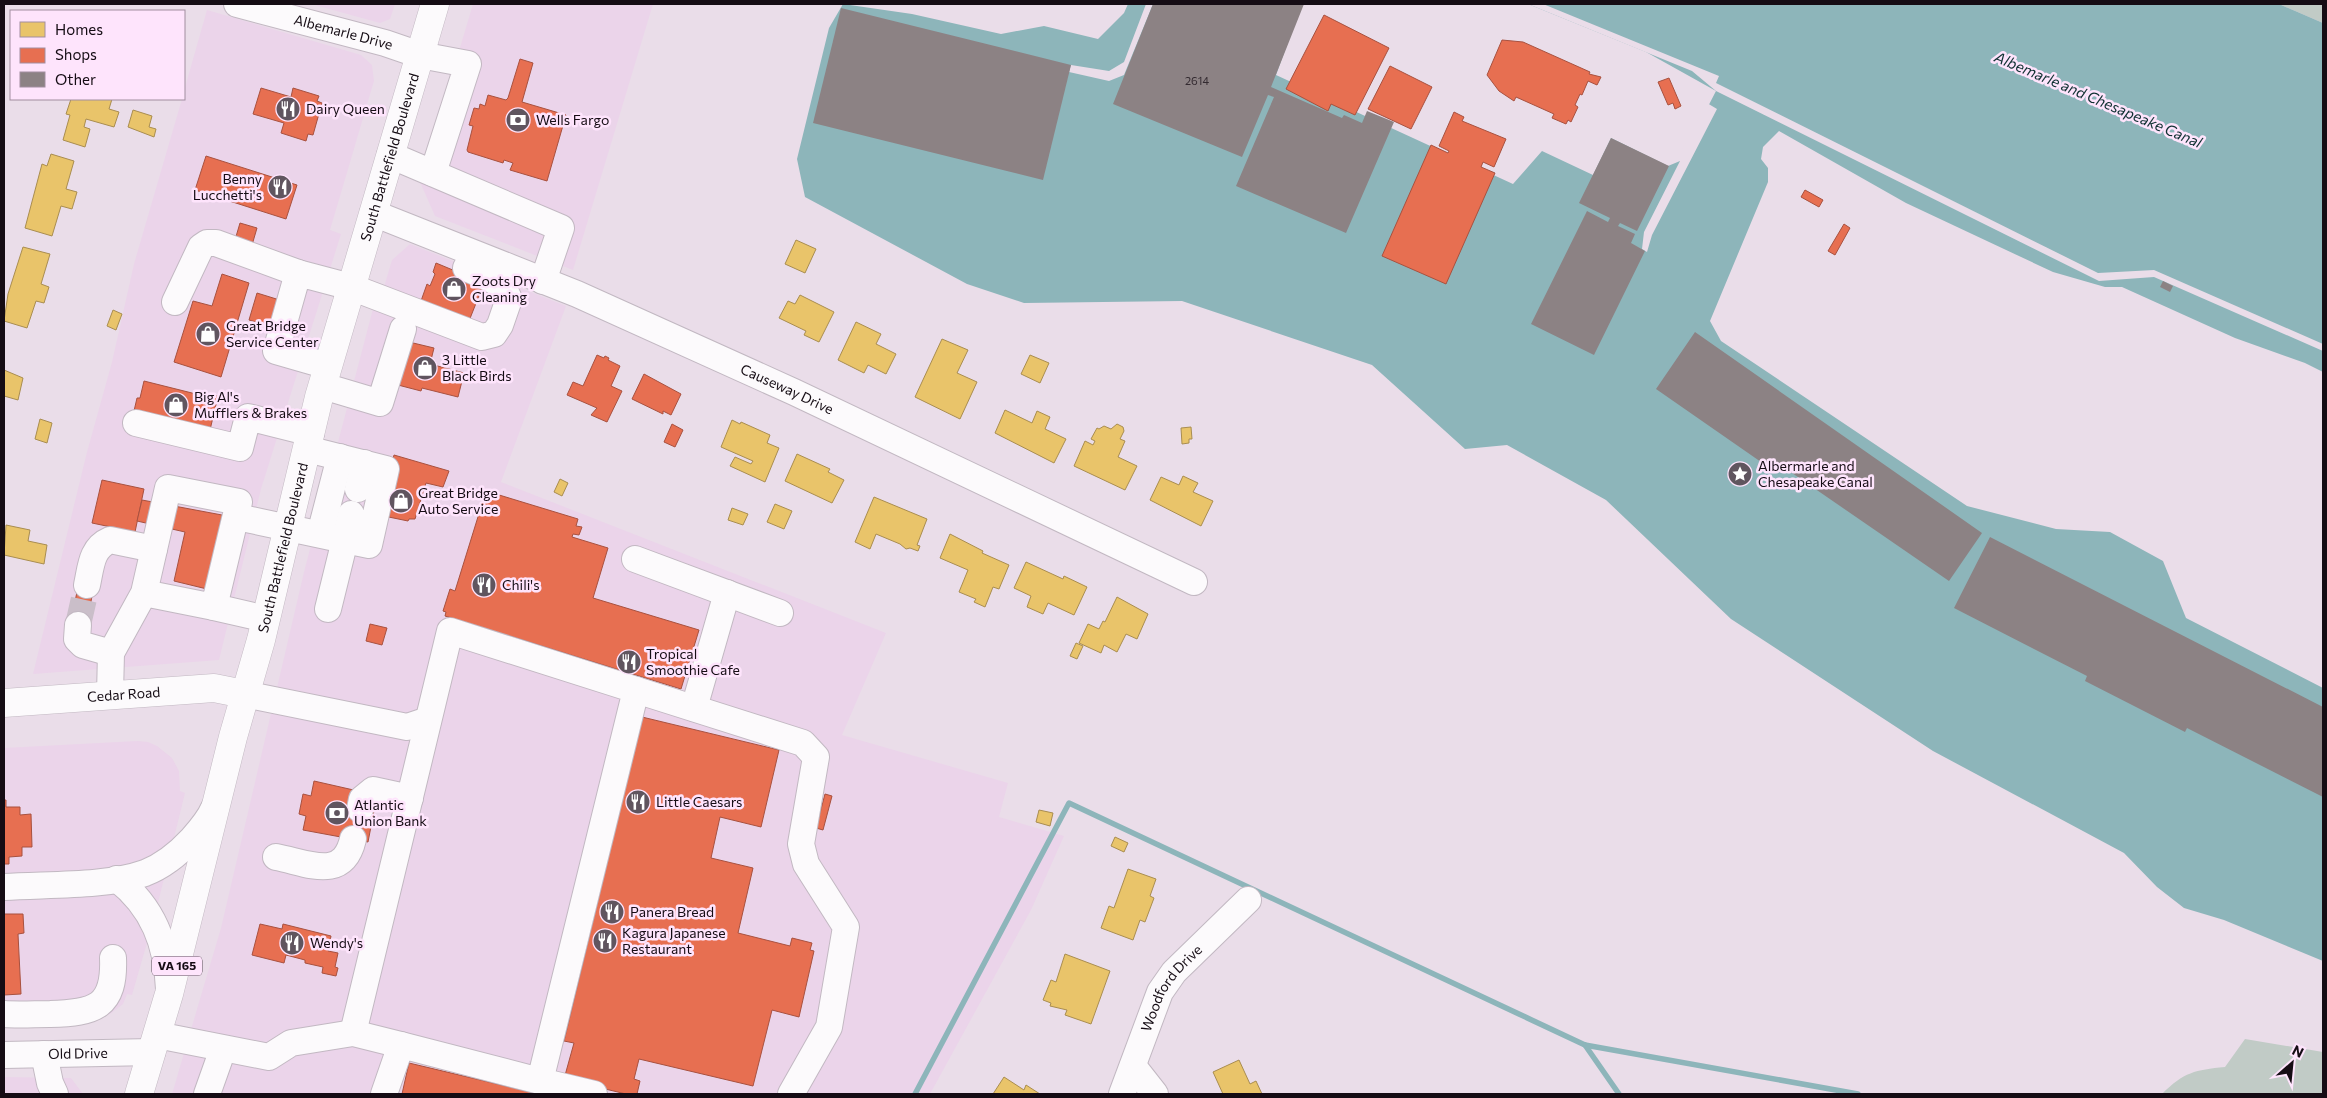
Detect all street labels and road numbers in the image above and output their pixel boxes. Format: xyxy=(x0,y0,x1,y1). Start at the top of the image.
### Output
street label: Albemarle Drive xyxy=(292,10,395,53)
street label: South Battlefield Boulevard xyxy=(356,71,422,243)
street label: Causeway Drive xyxy=(738,360,836,418)
street label: South Battlefield Boulevard xyxy=(254,461,311,634)
street label: Cedar Road xyxy=(86,683,161,705)
street label: Woodford Drive xyxy=(1137,941,1205,1034)
road number: VA 165 xyxy=(152,956,202,976)
street label: Old Drive xyxy=(48,1044,108,1062)

